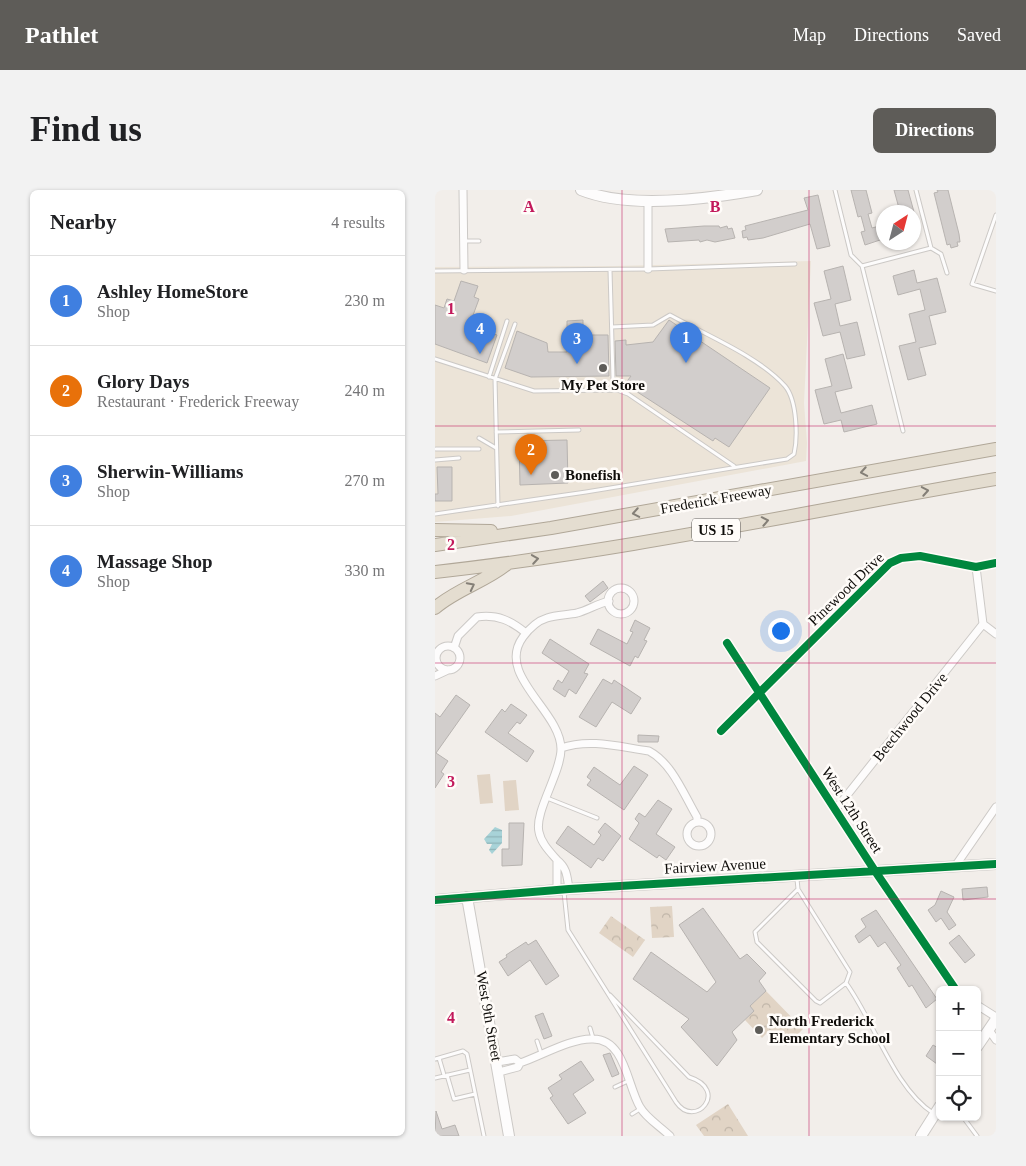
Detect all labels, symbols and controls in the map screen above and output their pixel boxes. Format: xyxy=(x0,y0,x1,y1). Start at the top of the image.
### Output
text: Pathlet xyxy=(25,22,98,48)
text: Map xyxy=(793,25,826,45)
text: Directions xyxy=(854,25,929,45)
text: Saved xyxy=(957,25,1001,45)
button: Directions xyxy=(873,108,996,153)
text: Find us xyxy=(30,110,142,149)
text: A xyxy=(523,198,535,215)
text: B xyxy=(710,198,721,215)
north arrow xyxy=(876,205,921,250)
text: Nearby xyxy=(50,210,117,234)
text: 4 results xyxy=(331,214,385,231)
text: Ashley HomeStore xyxy=(97,281,248,302)
text: 1 xyxy=(62,292,70,309)
text: 230 m xyxy=(345,292,385,309)
text: 1 xyxy=(447,300,455,317)
text: Shop xyxy=(97,303,130,320)
pin: 4 xyxy=(464,313,496,354)
pin: 1 xyxy=(670,322,702,363)
pin: 3 xyxy=(561,323,593,364)
marker: My Pet Store xyxy=(597,362,609,374)
text: Glory Days xyxy=(97,371,189,392)
place label: My Pet Store xyxy=(561,377,645,393)
text: 2 xyxy=(62,382,70,399)
text: 240 m xyxy=(345,382,385,399)
text: Restaurant · Frederick Freeway xyxy=(97,393,299,410)
pin: 2 xyxy=(515,434,547,475)
text: Sherwin-Williams xyxy=(97,461,243,482)
place label: Bonefish xyxy=(565,467,622,483)
one-way arrow xyxy=(860,467,869,477)
marker: Bonefish xyxy=(549,469,561,481)
text: 3 xyxy=(62,472,70,489)
text: 270 m xyxy=(345,472,385,489)
street label: Frederick Freeway xyxy=(659,481,773,517)
text: Shop xyxy=(97,483,130,500)
one-way arrow xyxy=(920,487,929,497)
one-way arrow xyxy=(631,507,640,517)
one-way arrow xyxy=(760,516,769,526)
road number: US 15 xyxy=(692,518,740,542)
text: 2 xyxy=(447,536,455,553)
street label: Pinewood Drive xyxy=(805,549,887,629)
text: Massage Shop xyxy=(97,551,213,572)
one-way arrow xyxy=(531,555,540,565)
text: 4 xyxy=(62,562,70,579)
text: 330 m xyxy=(345,562,385,579)
text: Shop xyxy=(97,573,130,590)
one-way arrow xyxy=(466,582,475,592)
your location xyxy=(768,618,794,644)
street label: Beechwood Drive xyxy=(870,669,951,764)
street label: West 12th Street xyxy=(818,764,886,856)
text: 3 xyxy=(447,773,455,790)
street label: Fairview Avenue xyxy=(664,855,767,877)
street label: West 9th Street xyxy=(473,970,505,1063)
map controls xyxy=(936,986,981,1121)
button: + xyxy=(936,986,981,1031)
text: 4 xyxy=(447,1009,455,1026)
place label: North Frederick Elementary School xyxy=(769,1013,890,1046)
marker: North Frederick Elementary School xyxy=(753,1024,765,1036)
button: − xyxy=(936,1031,981,1076)
button: locate xyxy=(936,1076,981,1121)

